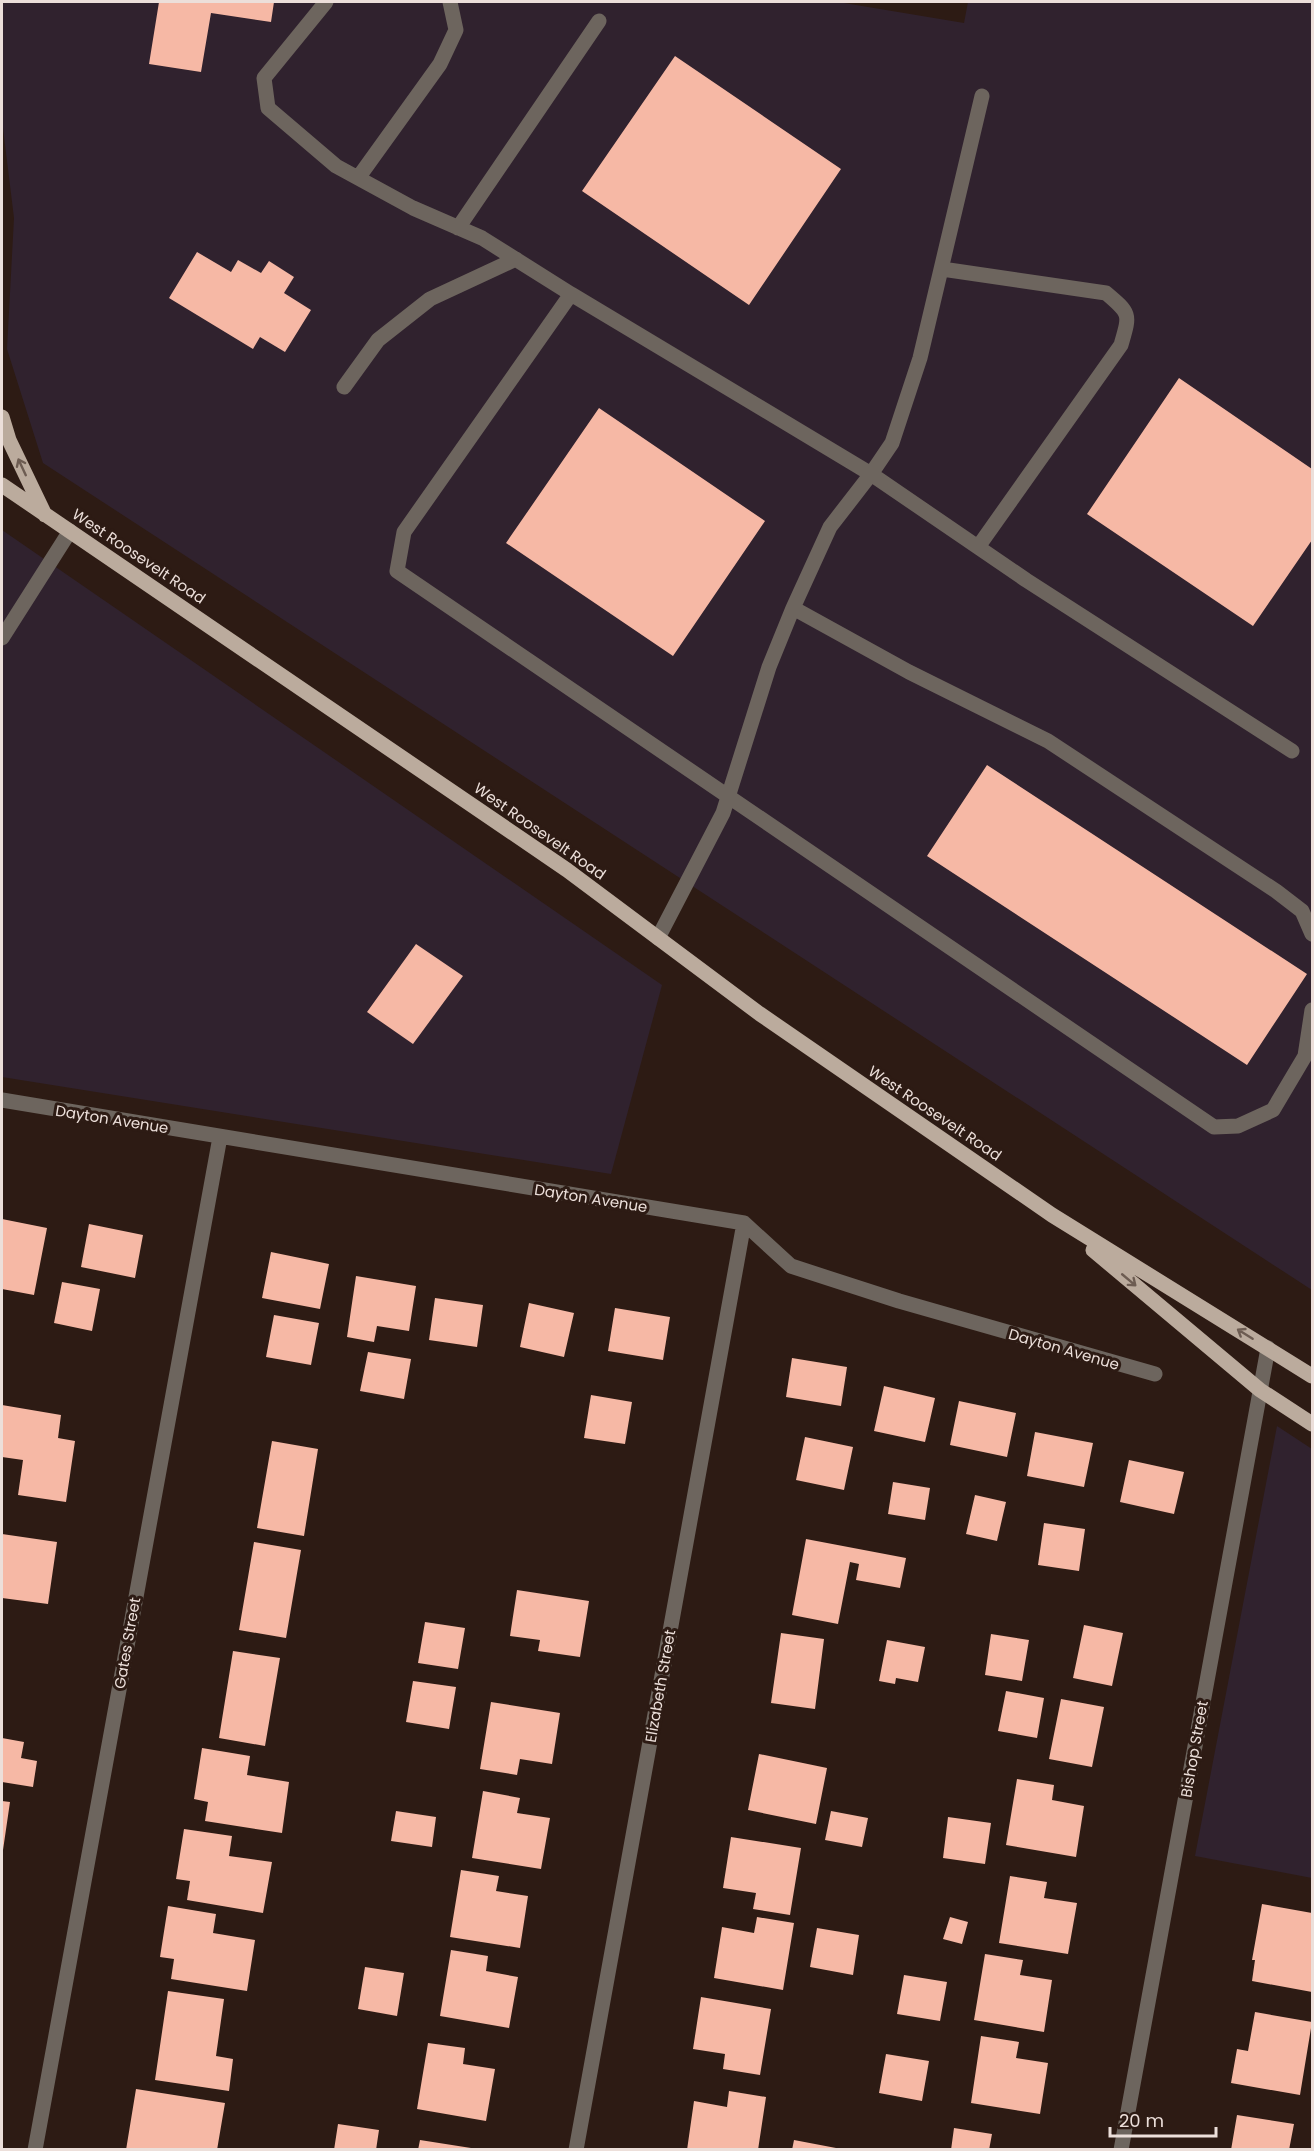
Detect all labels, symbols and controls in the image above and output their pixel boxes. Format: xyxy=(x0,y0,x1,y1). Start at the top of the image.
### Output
one-way arrow xyxy=(16,458,28,476)
street label: West Roosevelt Road xyxy=(68,504,210,608)
street label: West Roosevelt Road xyxy=(470,777,610,885)
street label: West Roosevelt Road xyxy=(864,1061,1006,1165)
street label: Dayton Avenue xyxy=(54,1100,170,1138)
street label: Dayton Avenue xyxy=(533,1179,649,1217)
one-way arrow xyxy=(1121,1273,1137,1286)
street label: Dayton Avenue xyxy=(1006,1323,1122,1375)
one-way arrow xyxy=(1237,1327,1254,1339)
street label: Gates Street xyxy=(109,1596,145,1690)
street label: Elizabeth Street xyxy=(640,1628,680,1744)
street label: Bishop Street xyxy=(1175,1699,1213,1799)
scale bar xyxy=(1110,2100,1216,2138)
text: 20 m xyxy=(1119,2108,1164,2133)

